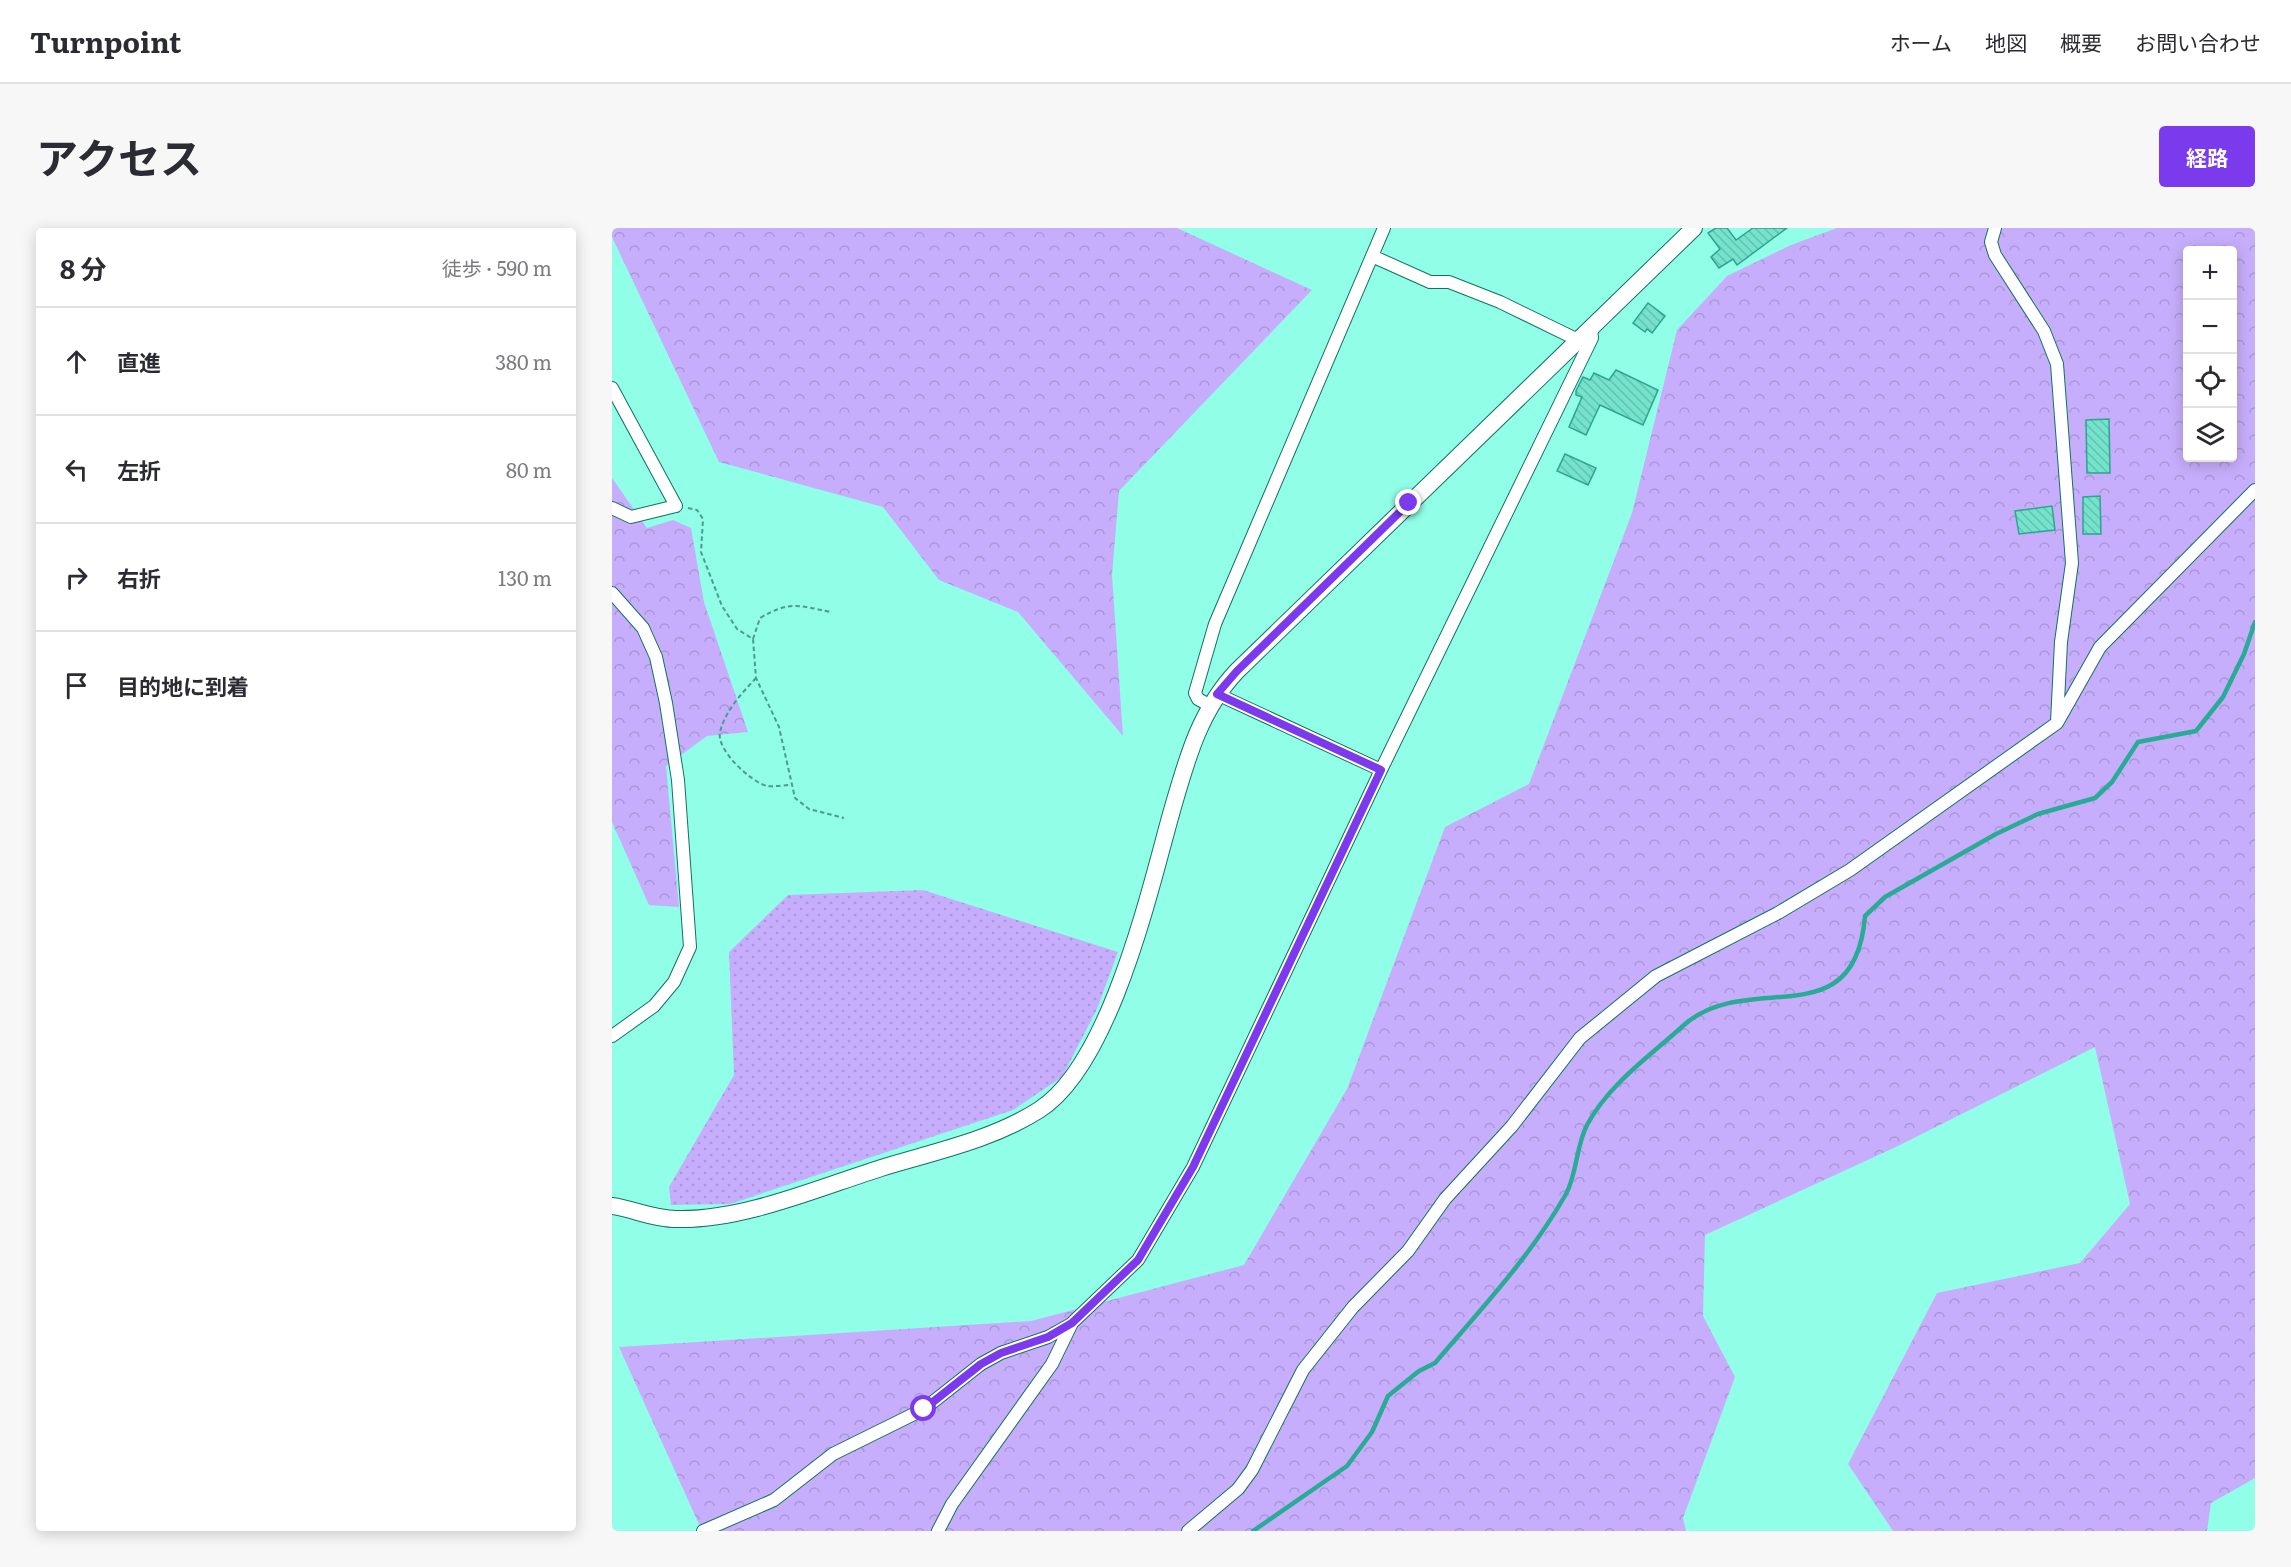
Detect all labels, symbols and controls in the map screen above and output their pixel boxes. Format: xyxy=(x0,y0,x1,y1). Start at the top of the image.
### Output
text: Turnpoint xyxy=(30,20,181,62)
text: ホーム xyxy=(1890,26,1952,57)
text: 地図 xyxy=(1985,26,2027,57)
text: 概要 xyxy=(2060,26,2102,57)
text: お問い合わせ xyxy=(2135,26,2261,57)
text: アクセス xyxy=(36,125,202,187)
button: 経路 xyxy=(2159,126,2255,187)
map controls xyxy=(2183,246,2237,462)
button: + xyxy=(2183,246,2237,300)
text: 8 分 xyxy=(60,248,107,287)
text: 徒歩 · 590 m xyxy=(442,252,552,282)
button: − xyxy=(2183,300,2237,354)
icon: ahead xyxy=(60,345,93,378)
text: 直進 xyxy=(117,345,161,378)
text: 380 m xyxy=(495,346,552,376)
button: locate xyxy=(2183,354,2237,408)
button: layers xyxy=(2183,408,2237,462)
icon: left xyxy=(60,453,93,486)
text: 左折 xyxy=(117,453,161,486)
text: 80 m xyxy=(506,454,552,484)
route end xyxy=(1395,489,1421,515)
icon: right xyxy=(60,561,93,594)
text: 右折 xyxy=(117,561,161,594)
text: 130 m xyxy=(498,562,552,592)
icon: arrive xyxy=(60,669,93,702)
text: 目的地に到着 xyxy=(117,669,249,702)
route start xyxy=(910,1395,936,1421)

